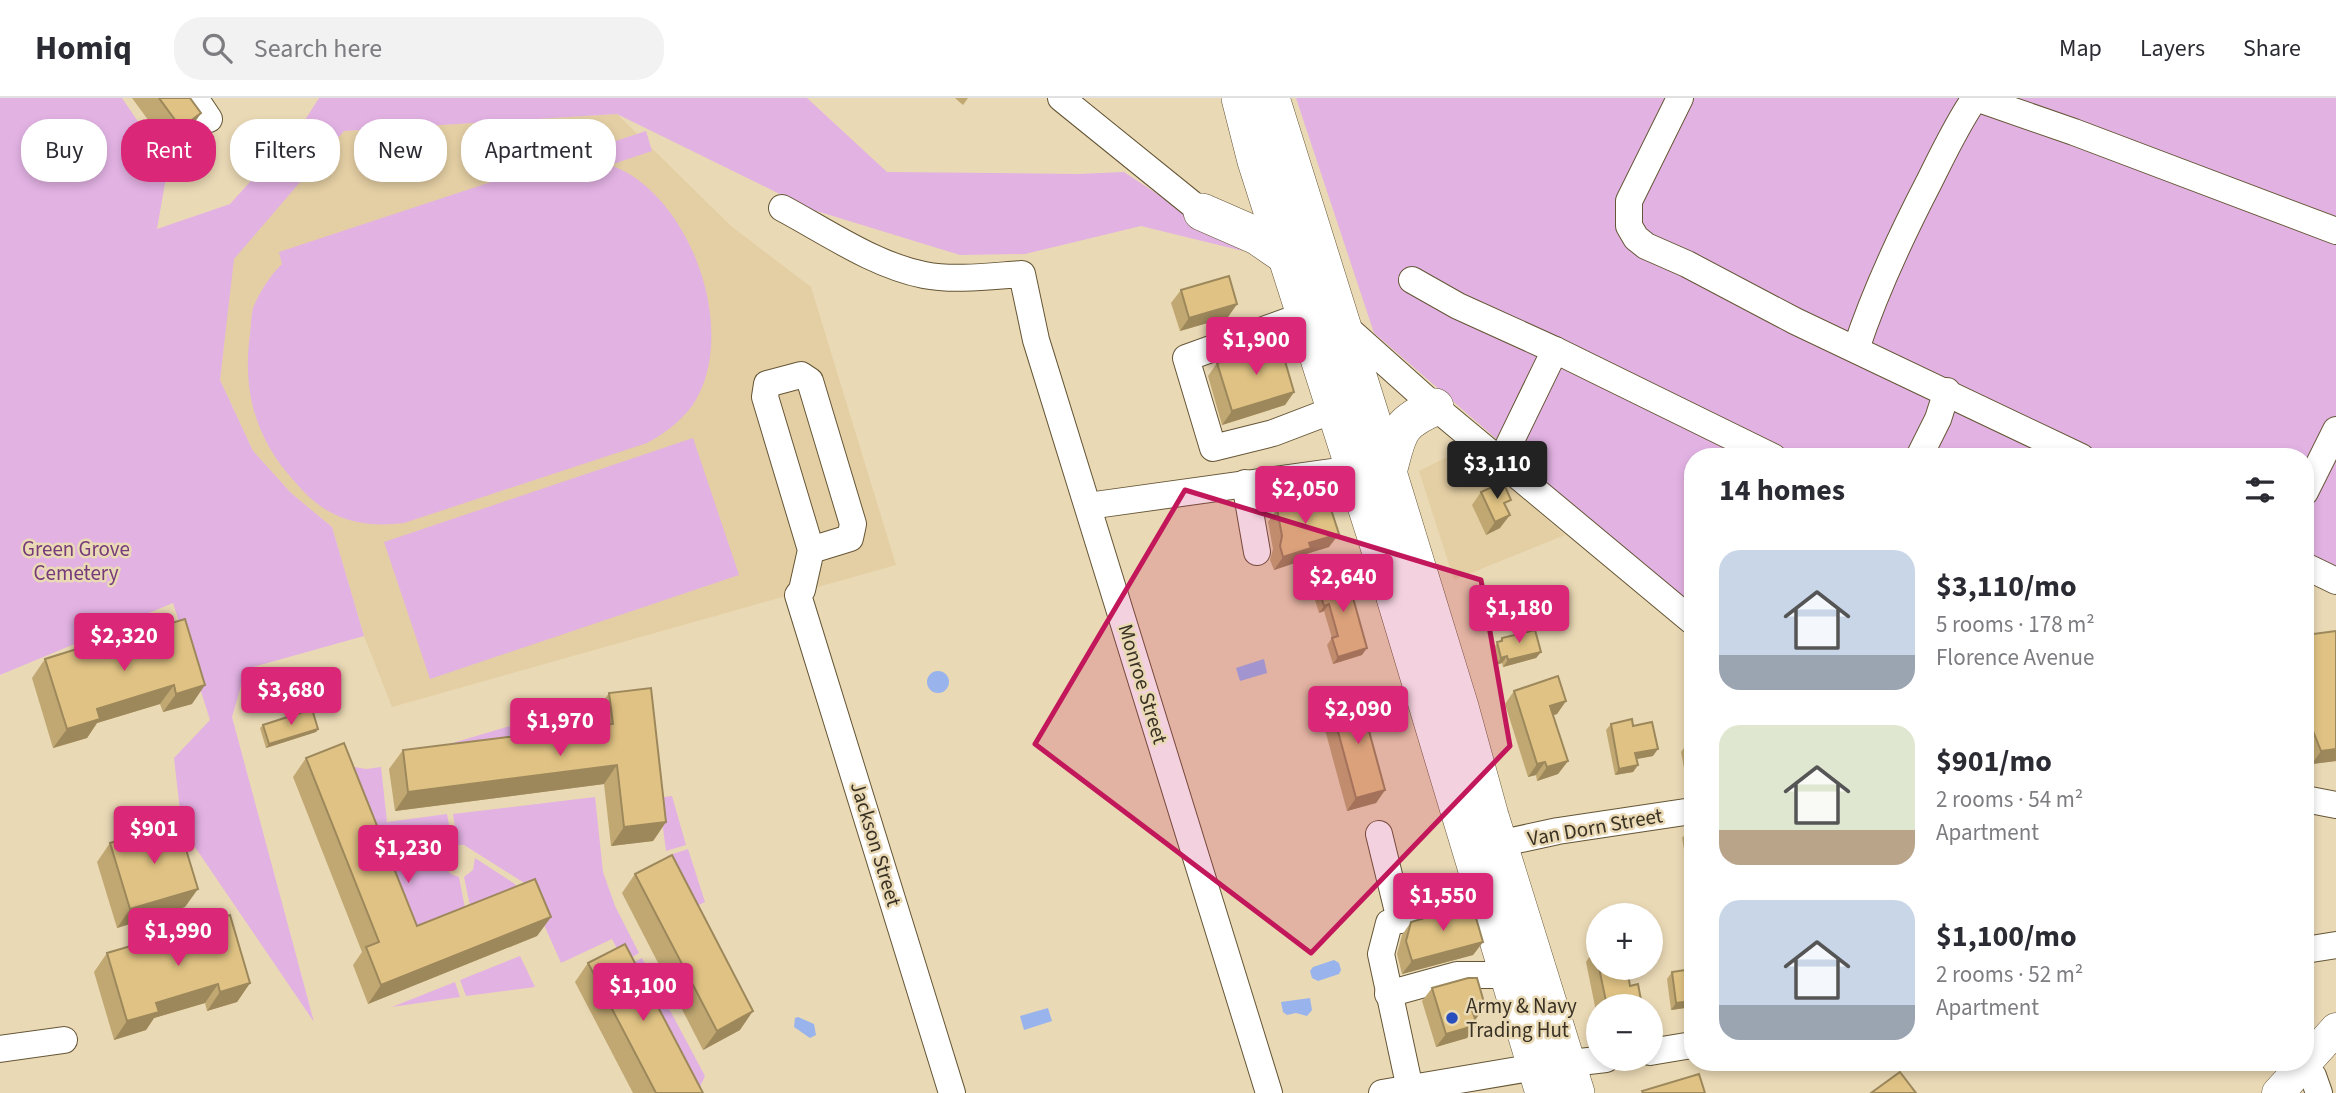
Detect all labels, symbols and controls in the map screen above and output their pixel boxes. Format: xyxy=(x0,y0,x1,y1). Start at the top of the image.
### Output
search box xyxy=(174,17,664,80)
text: Homiq xyxy=(35,25,132,72)
icon: search xyxy=(198,29,236,67)
text: Search here xyxy=(254,30,382,67)
text: Map xyxy=(2059,31,2102,66)
text: Layers xyxy=(2140,31,2205,66)
text: Share xyxy=(2243,31,2301,66)
chip: Buy xyxy=(21,119,107,182)
chip: Rent xyxy=(121,119,216,182)
chip: Filters xyxy=(230,119,340,182)
chip: New xyxy=(354,119,447,182)
chip: Apartment xyxy=(461,119,616,182)
pin: $1,900 xyxy=(1199,317,1313,377)
text: $1,900 xyxy=(1222,323,1290,356)
pin: $3,110 xyxy=(1440,442,1554,501)
text: $3,110 xyxy=(1463,447,1531,480)
pin: $2,050 xyxy=(1248,466,1362,526)
text: 14 homes xyxy=(1719,469,1845,512)
icon: filters xyxy=(2241,471,2279,509)
text: $2,050 xyxy=(1271,472,1339,505)
park label: Green Grove Cemetery xyxy=(22,534,130,588)
pin: $2,640 xyxy=(1286,554,1400,614)
text: $2,640 xyxy=(1309,560,1377,593)
text: $3,110/mo xyxy=(1936,565,2077,608)
icon: home xyxy=(1775,578,1859,662)
pin: $1,180 xyxy=(1462,586,1576,645)
text: $1,180 xyxy=(1485,591,1553,624)
text: 5 rooms · 178 m² xyxy=(1936,608,2095,641)
pin: $2,320 xyxy=(67,614,181,673)
text: $2,320 xyxy=(90,619,158,652)
street label: Monroe Street xyxy=(1111,620,1175,748)
text: Florence Avenue xyxy=(1936,641,2094,674)
pin: $3,680 xyxy=(234,668,348,727)
text: $3,680 xyxy=(257,673,325,706)
pin: $2,090 xyxy=(1301,686,1415,746)
text: $2,090 xyxy=(1324,692,1392,725)
pin: $1,970 xyxy=(503,698,617,758)
text: $1,970 xyxy=(526,704,594,737)
text: $901/mo xyxy=(1936,740,2052,783)
icon: home xyxy=(1775,753,1859,837)
street label: Jackson Street xyxy=(843,778,909,910)
text: 2 rooms · 54 m² xyxy=(1936,783,2083,816)
street label: Van Dorn Street xyxy=(1525,800,1665,854)
pin: $901 xyxy=(113,806,195,866)
text: $901 xyxy=(130,812,178,845)
text: Apartment xyxy=(1936,816,2039,849)
pin: $1,230 xyxy=(351,826,465,885)
text: $1,230 xyxy=(374,831,442,864)
pin: $1,550 xyxy=(1386,874,1500,933)
text: $1,550 xyxy=(1409,879,1477,912)
map controls xyxy=(1586,903,1663,1071)
button: + xyxy=(1586,903,1663,980)
pin: $1,990 xyxy=(121,908,235,968)
text: $1,990 xyxy=(144,914,212,947)
text: $1,100/mo xyxy=(1936,915,2077,958)
icon: home xyxy=(1775,928,1859,1012)
text: 2 rooms · 52 m² xyxy=(1936,958,2083,991)
pin: $1,100 xyxy=(586,964,700,1023)
text: $1,100 xyxy=(609,969,677,1002)
place label: Army & Navy Trading Hut xyxy=(1466,991,1577,1045)
text: Apartment xyxy=(1936,991,2039,1024)
button: − xyxy=(1586,994,1663,1071)
marker: Army & Navy Trading Hut xyxy=(1444,1010,1460,1026)

